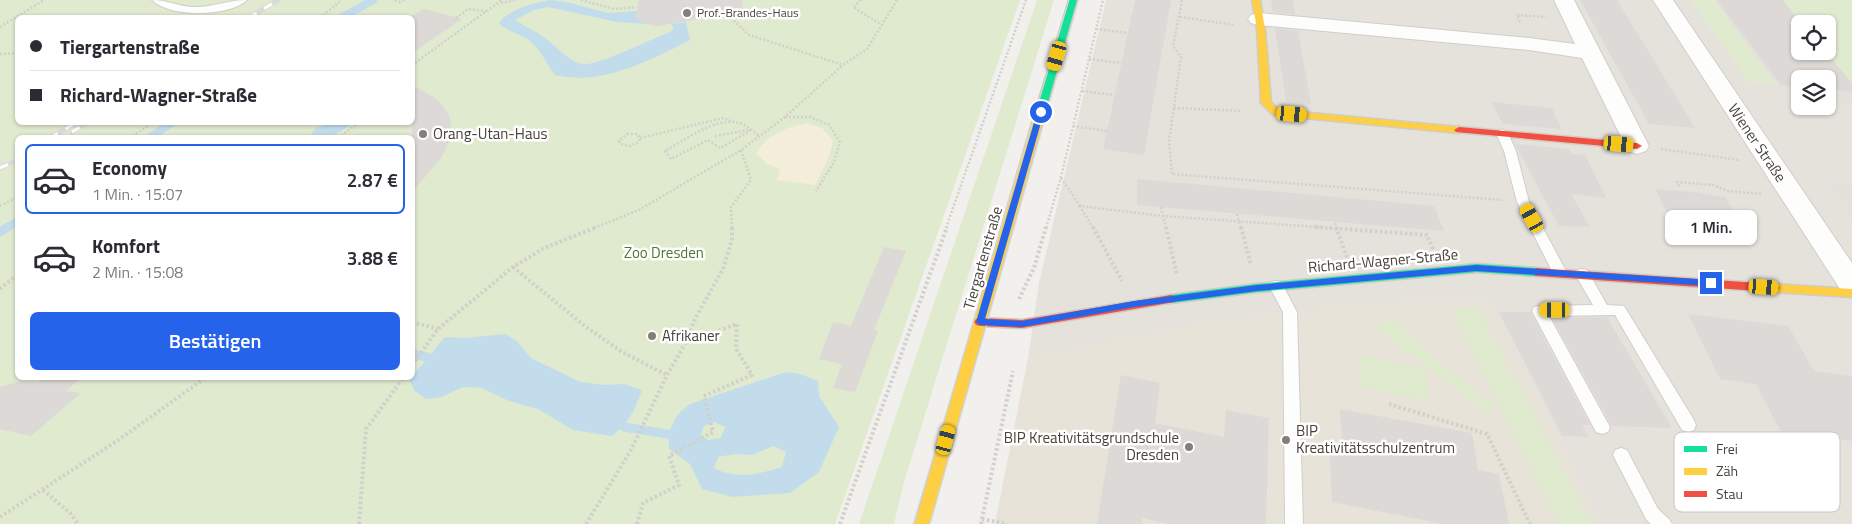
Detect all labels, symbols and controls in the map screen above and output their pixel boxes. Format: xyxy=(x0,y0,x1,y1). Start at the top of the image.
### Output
place label: Prof.-Brandes-Haus xyxy=(697,3,799,22)
marker: Prof.-Brandes-Haus xyxy=(681,7,693,19)
map controls xyxy=(1791,15,1836,115)
button: locate xyxy=(1791,15,1836,60)
text: Tiergartenstraße xyxy=(60,32,200,61)
car xyxy=(1045,40,1068,72)
button: layers xyxy=(1791,70,1836,115)
text: Richard-Wagner-Straße xyxy=(60,80,257,109)
street label: Wiener Straße xyxy=(1723,99,1792,187)
route start xyxy=(1030,101,1052,123)
car xyxy=(1276,105,1307,123)
place label: Orang-Utan-Haus xyxy=(433,122,547,145)
marker: Orang-Utan-Haus xyxy=(417,128,429,140)
car xyxy=(1603,135,1634,153)
text: Economy xyxy=(92,153,167,182)
icon: car xyxy=(32,157,77,202)
text: 2.87 € xyxy=(347,165,398,194)
text: 1 Min. · 15:07 xyxy=(92,182,183,206)
car xyxy=(1518,201,1545,235)
street label: Tiergartenstraße xyxy=(957,204,1008,312)
callout: 1 Min. xyxy=(1665,210,1757,246)
text: 1 Min. xyxy=(1690,215,1732,239)
text: Komfort xyxy=(92,231,160,260)
icon: car xyxy=(32,235,77,280)
park label: Zoo Dresden xyxy=(624,241,704,264)
street label: Richard-Wagner-Straße xyxy=(1307,242,1459,279)
text: 3.88 € xyxy=(347,243,398,272)
text: 2 Min. · 15:08 xyxy=(92,260,183,284)
route end xyxy=(1700,272,1722,294)
car xyxy=(1748,278,1779,296)
car xyxy=(1540,303,1570,318)
button: Bestätigen xyxy=(30,312,400,370)
place label: Afrikaner xyxy=(662,324,720,347)
marker: Afrikaner xyxy=(646,330,658,342)
place label: BIP Kreativitätsschulzentrum xyxy=(1296,419,1455,459)
car xyxy=(934,424,957,456)
place label: BIP Kreativitätsgrundschule Dresden xyxy=(1004,426,1179,466)
legend xyxy=(1674,432,1840,512)
marker: BIP Kreativitätsschulzentrum xyxy=(1280,434,1292,446)
text: Frei xyxy=(1716,438,1738,459)
marker: BIP Kreativitätsgrundschule Dresden xyxy=(1183,441,1195,453)
text: Zäh xyxy=(1716,460,1738,481)
text: Stau xyxy=(1716,483,1743,504)

